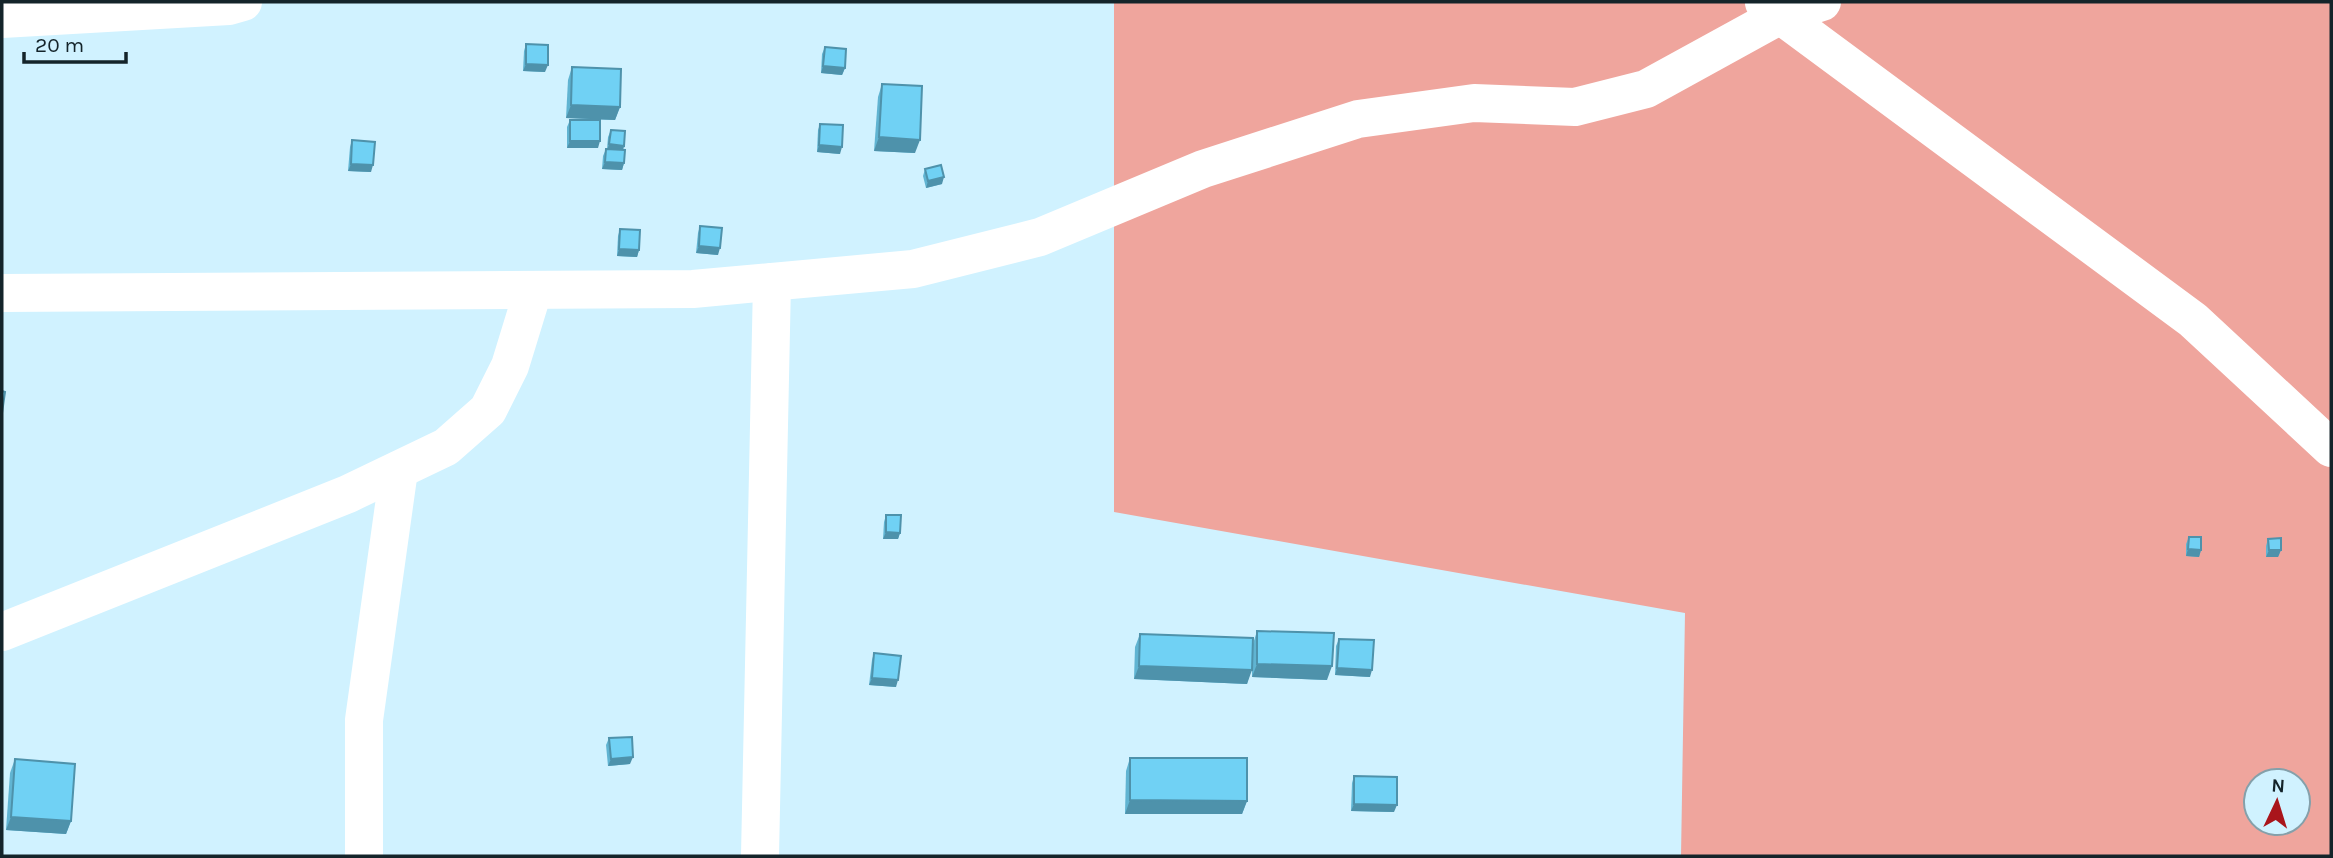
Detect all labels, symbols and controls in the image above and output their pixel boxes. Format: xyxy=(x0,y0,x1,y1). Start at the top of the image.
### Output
scale bar xyxy=(24,21,126,65)
text: 20 m xyxy=(35,33,84,57)
north arrow xyxy=(2242,767,2312,837)
text: N xyxy=(2271,775,2286,797)

